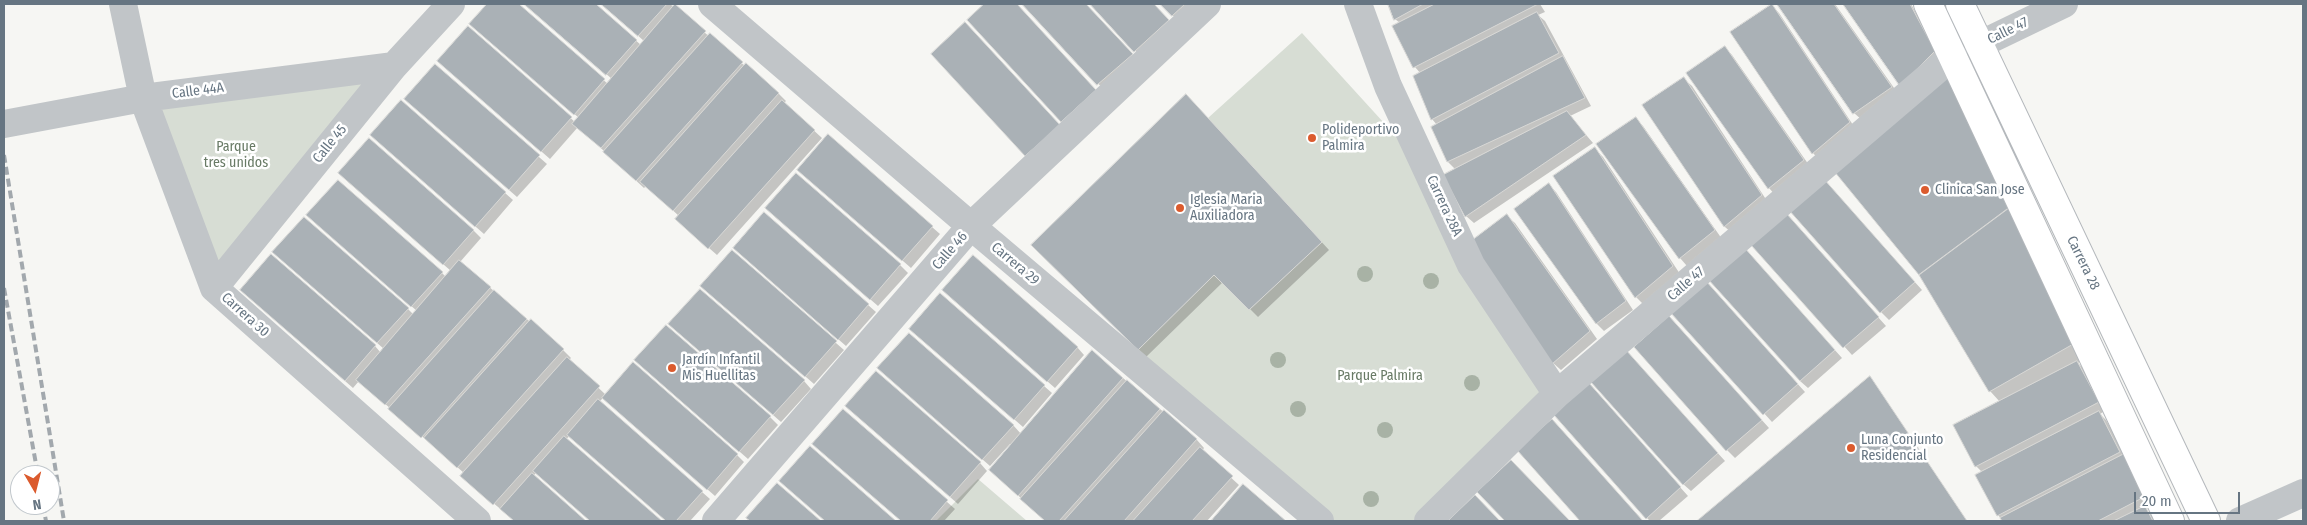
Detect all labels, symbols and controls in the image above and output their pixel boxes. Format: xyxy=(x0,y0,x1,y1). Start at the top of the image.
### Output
street label: Calle 47 xyxy=(1985,14,2031,48)
street label: Calle 44A xyxy=(171,79,225,103)
street label: Calle 45 xyxy=(310,122,350,166)
place label: Polideportivo Palmira xyxy=(1322,122,1399,154)
marker: Polideportivo Palmira xyxy=(1306,132,1318,144)
park label: Parque tres unidos xyxy=(204,139,268,172)
street label: Carrera 28A xyxy=(1423,173,1465,239)
place label: Clinica San Jose xyxy=(1935,182,2025,198)
marker: Clinica San Jose xyxy=(1919,184,1931,196)
place label: Iglesia Maria Auxiliadora xyxy=(1190,192,1263,224)
marker: Iglesia Maria Auxiliadora xyxy=(1174,202,1186,214)
street label: Calle 46 xyxy=(929,229,971,273)
street label: Carrera 28 xyxy=(2063,233,2103,293)
street label: Carrera 29 xyxy=(988,239,1042,289)
street label: Calle 47 xyxy=(1664,263,1708,305)
street label: Carrera 30 xyxy=(218,289,272,341)
place label: Jardín Infantil Mis Huellitas xyxy=(682,352,760,384)
marker: Jardín Infantil Mis Huellitas xyxy=(666,362,678,374)
park label: Parque Palmira xyxy=(1337,368,1423,384)
place label: Luna Conjunto Residencial xyxy=(1861,432,1943,464)
marker: Luna Conjunto Residencial xyxy=(1845,442,1857,454)
north arrow xyxy=(10,465,60,515)
scale bar xyxy=(2137,482,2243,514)
text: 20 m xyxy=(2142,492,2172,510)
text: N xyxy=(32,495,42,513)

